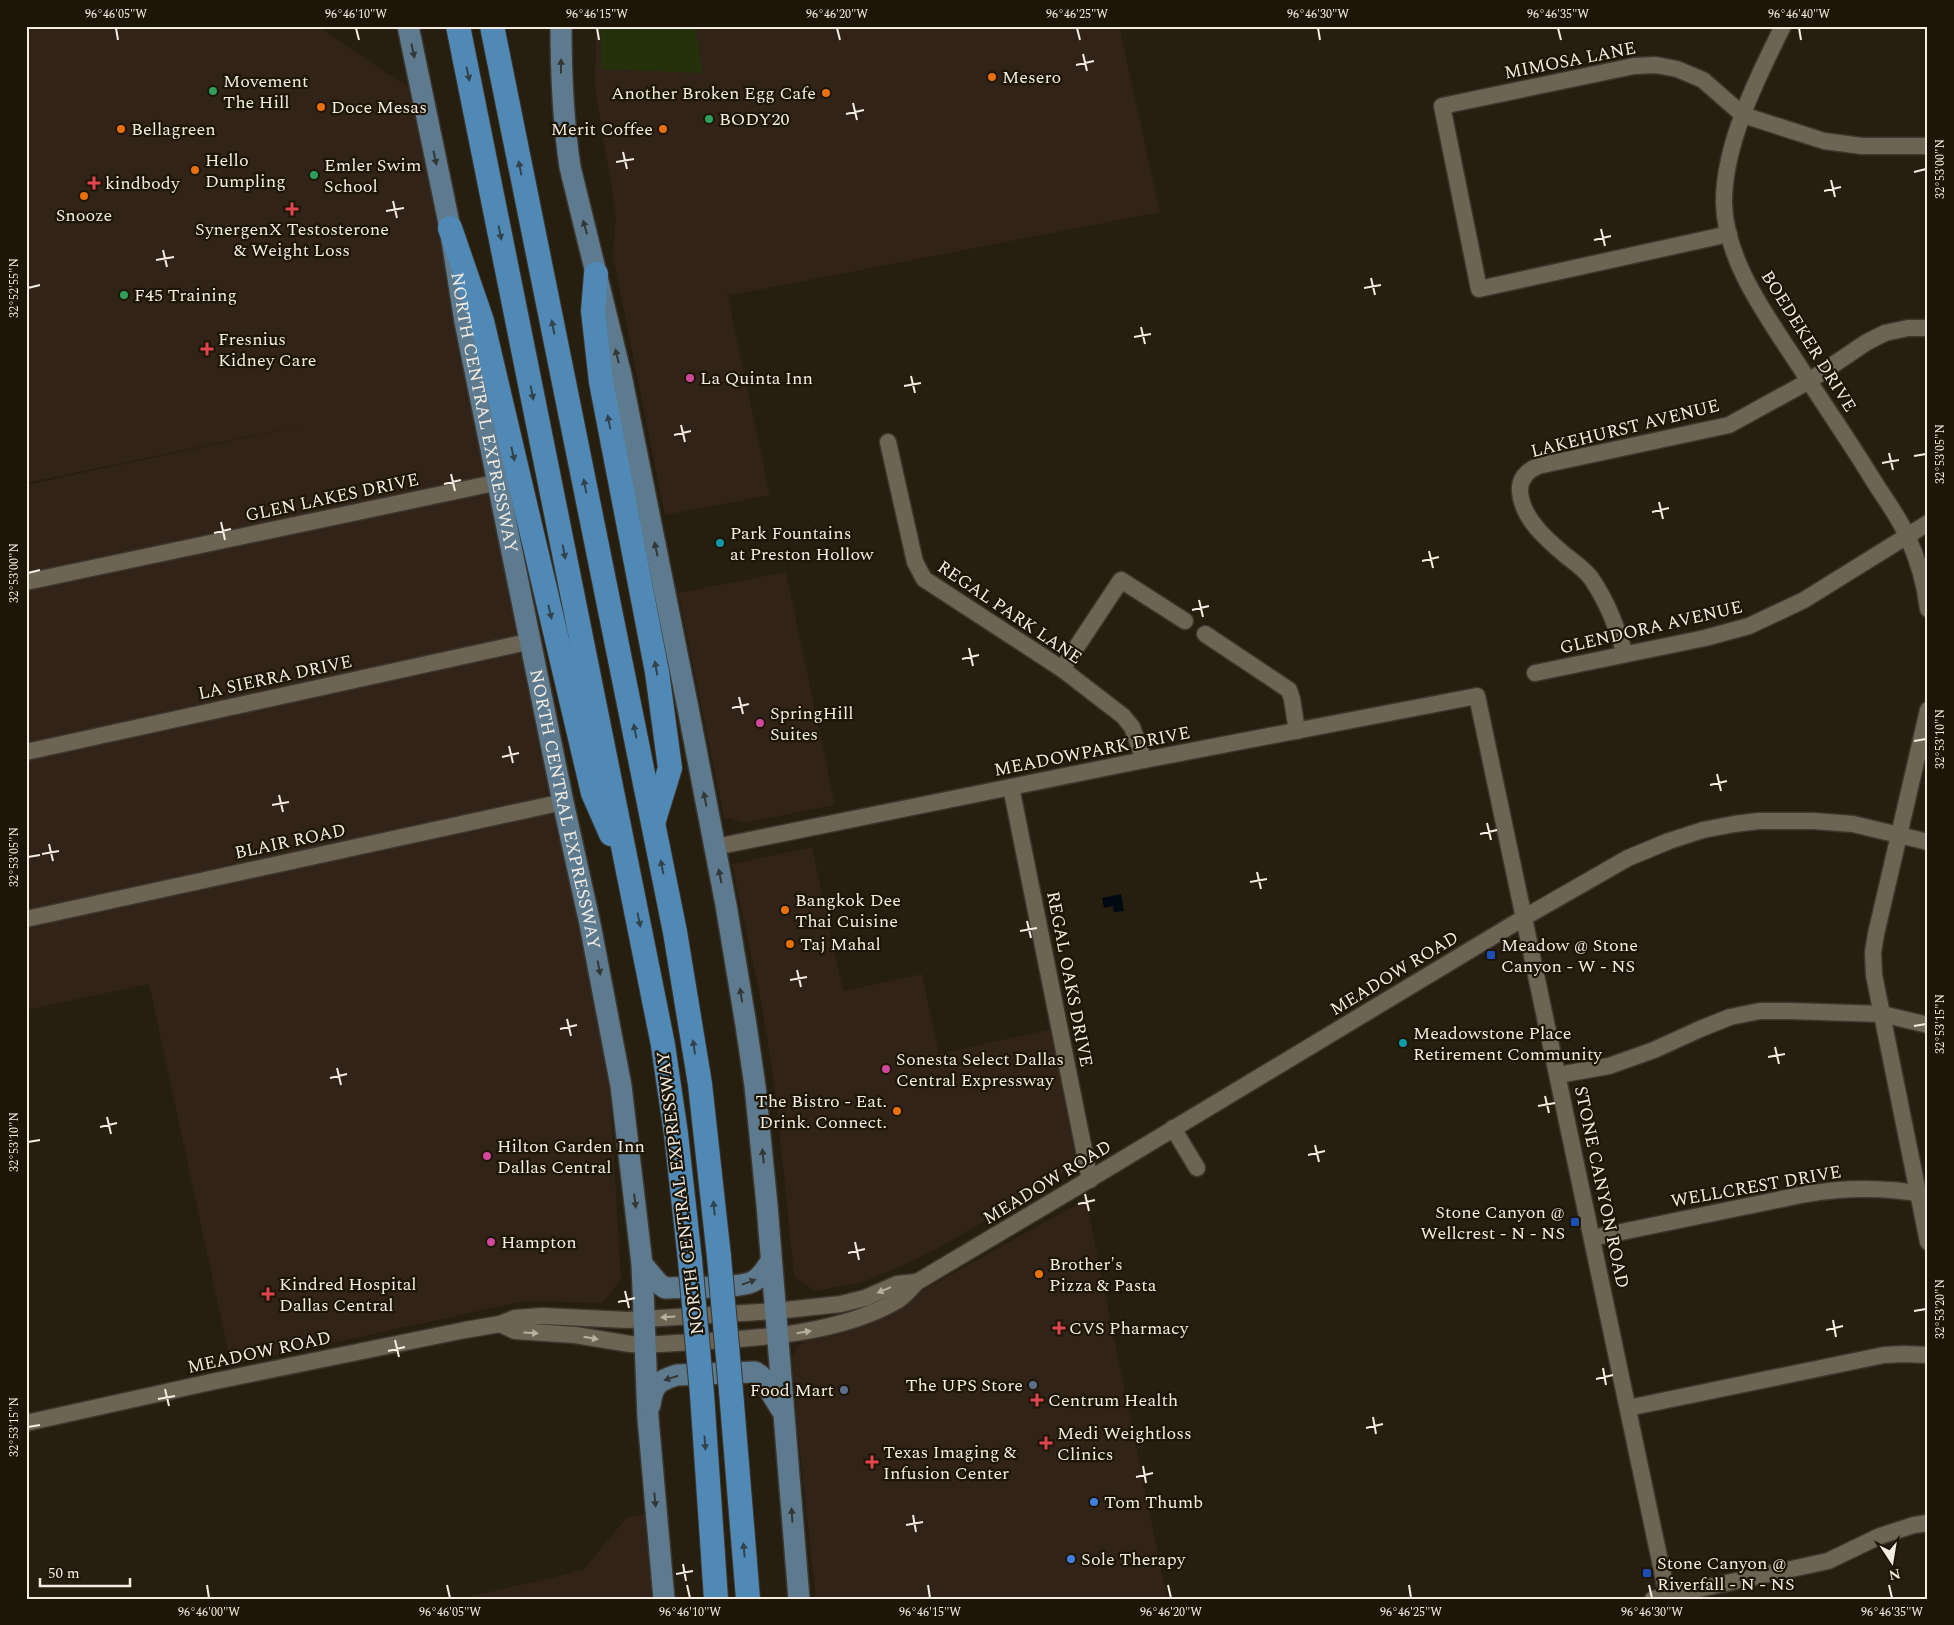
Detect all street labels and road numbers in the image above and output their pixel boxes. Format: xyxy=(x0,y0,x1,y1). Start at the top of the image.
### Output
street label: MIMOSA LANE xyxy=(1502,34,1638,87)
street label: BOEDEKER DRIVE xyxy=(1754,265,1863,417)
street label: NORTH CENTRAL EXPRESSWAY xyxy=(443,270,525,556)
street label: LAKEHURST AVENUE xyxy=(1528,392,1722,465)
street label: GLEN LAKES DRIVE xyxy=(243,466,421,529)
street label: REGAL PARK LANE xyxy=(932,554,1088,671)
street label: GLENDORA AVENUE xyxy=(1557,593,1745,662)
street label: LA SIERRA DRIVE xyxy=(195,648,355,707)
street label: NORTH CENTRAL EXPRESSWAY xyxy=(522,667,608,952)
street label: MEADOWPARK DRIVE xyxy=(992,719,1192,784)
street label: BLAIR ROAD xyxy=(232,817,348,866)
street label: REGAL OAKS DRIVE xyxy=(1039,889,1100,1069)
street label: MEADOW ROAD xyxy=(1325,924,1464,1023)
street label: NORTH CENTRAL EXPRESSWAY xyxy=(650,1049,711,1336)
street label: STONE CANYON ROAD xyxy=(1567,1083,1636,1291)
street label: MEADOW ROAD xyxy=(978,1133,1117,1232)
street label: WELLCREST DRIVE xyxy=(1669,1158,1844,1215)
street label: MEADOW ROAD xyxy=(185,1324,333,1381)

